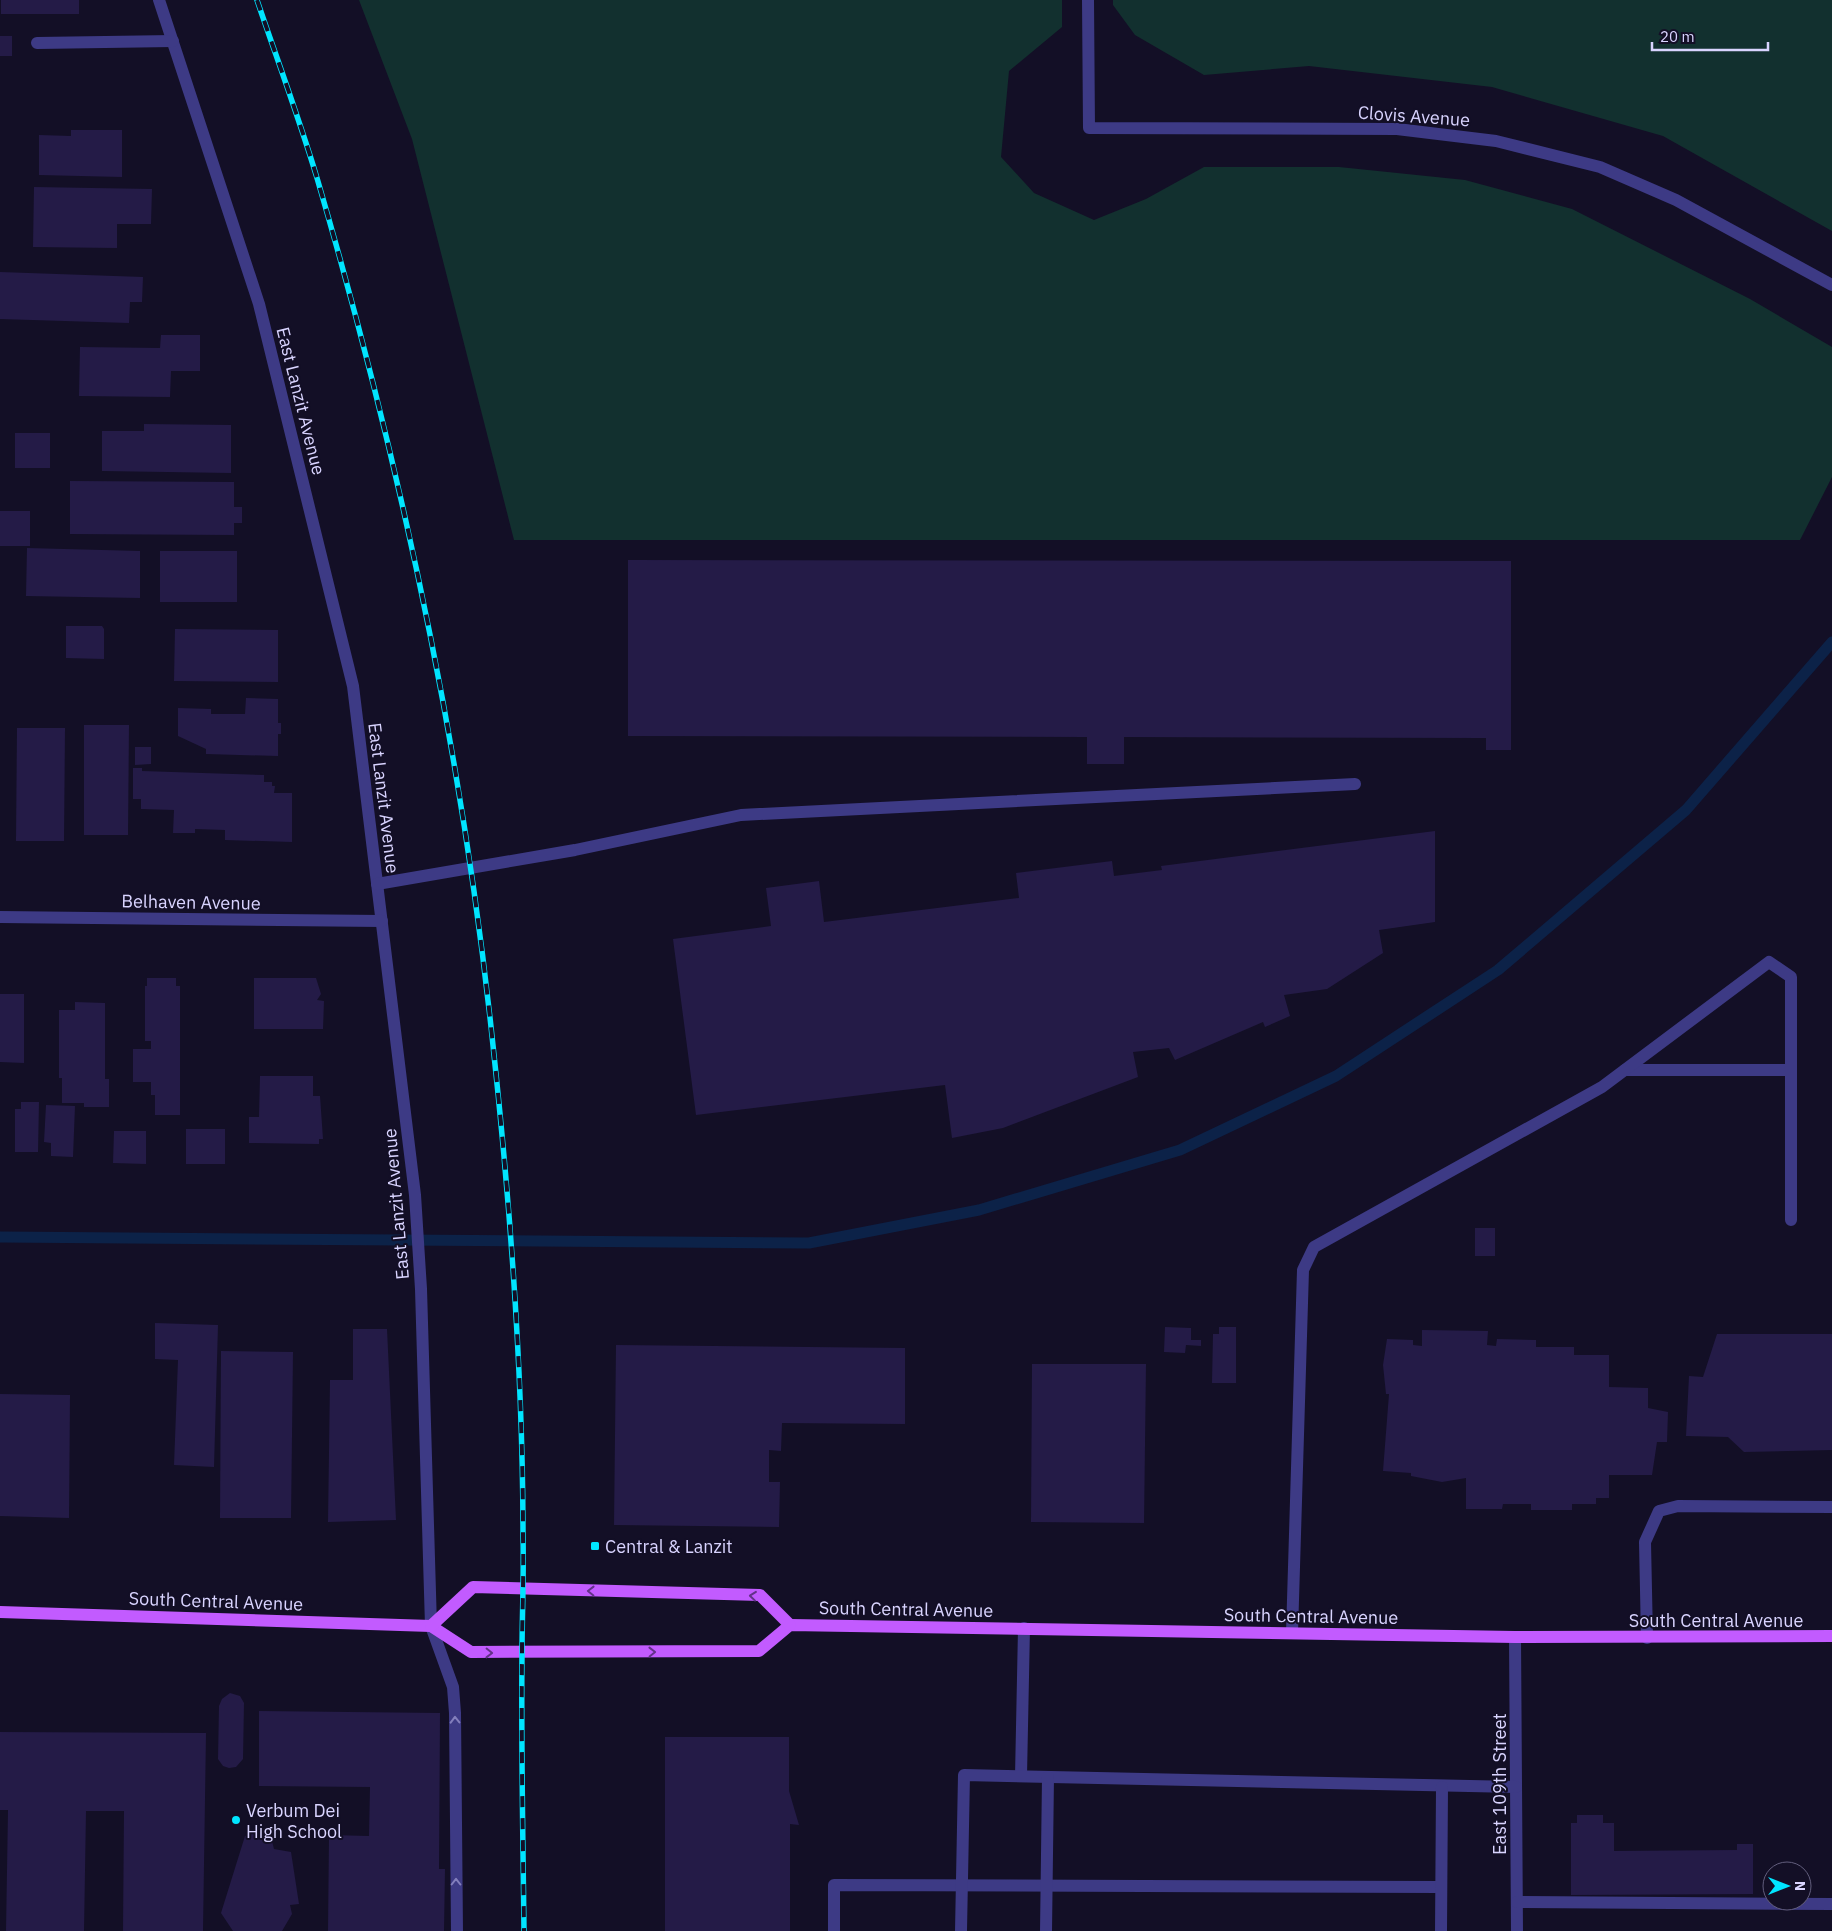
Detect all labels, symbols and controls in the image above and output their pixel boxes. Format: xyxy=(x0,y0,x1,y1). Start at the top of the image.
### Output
scale bar xyxy=(1652,20,1768,52)
text: 20 m xyxy=(1660,27,1695,46)
street label: Clovis Avenue xyxy=(1357,101,1471,131)
street label: East Lanzit Avenue xyxy=(271,325,331,477)
street label: East Lanzit Avenue xyxy=(363,721,405,875)
street label: Belhaven Avenue xyxy=(121,889,261,915)
street label: East Lanzit Avenue xyxy=(378,1127,414,1281)
place label: Central & Lanzit xyxy=(605,1535,733,1558)
marker: Central & Lanzit xyxy=(589,1540,601,1552)
street label: South Central Avenue xyxy=(128,1586,304,1616)
one-way arrow xyxy=(587,1586,594,1596)
one-way arrow xyxy=(749,1590,757,1601)
street label: South Central Avenue xyxy=(819,1596,994,1622)
street label: South Central Avenue xyxy=(1224,1603,1399,1629)
street label: South Central Avenue xyxy=(1629,1609,1803,1632)
one-way arrow xyxy=(648,1647,656,1657)
one-way arrow xyxy=(486,1648,493,1658)
street label: East 109th Street xyxy=(1488,1713,1511,1855)
one-way arrow xyxy=(450,1716,460,1724)
place label: Verbum Dei High School xyxy=(246,1799,342,1843)
marker: Verbum Dei High School xyxy=(230,1814,242,1826)
north arrow xyxy=(1762,1861,1812,1911)
one-way arrow xyxy=(451,1878,461,1886)
text: N xyxy=(1791,1881,1809,1891)

